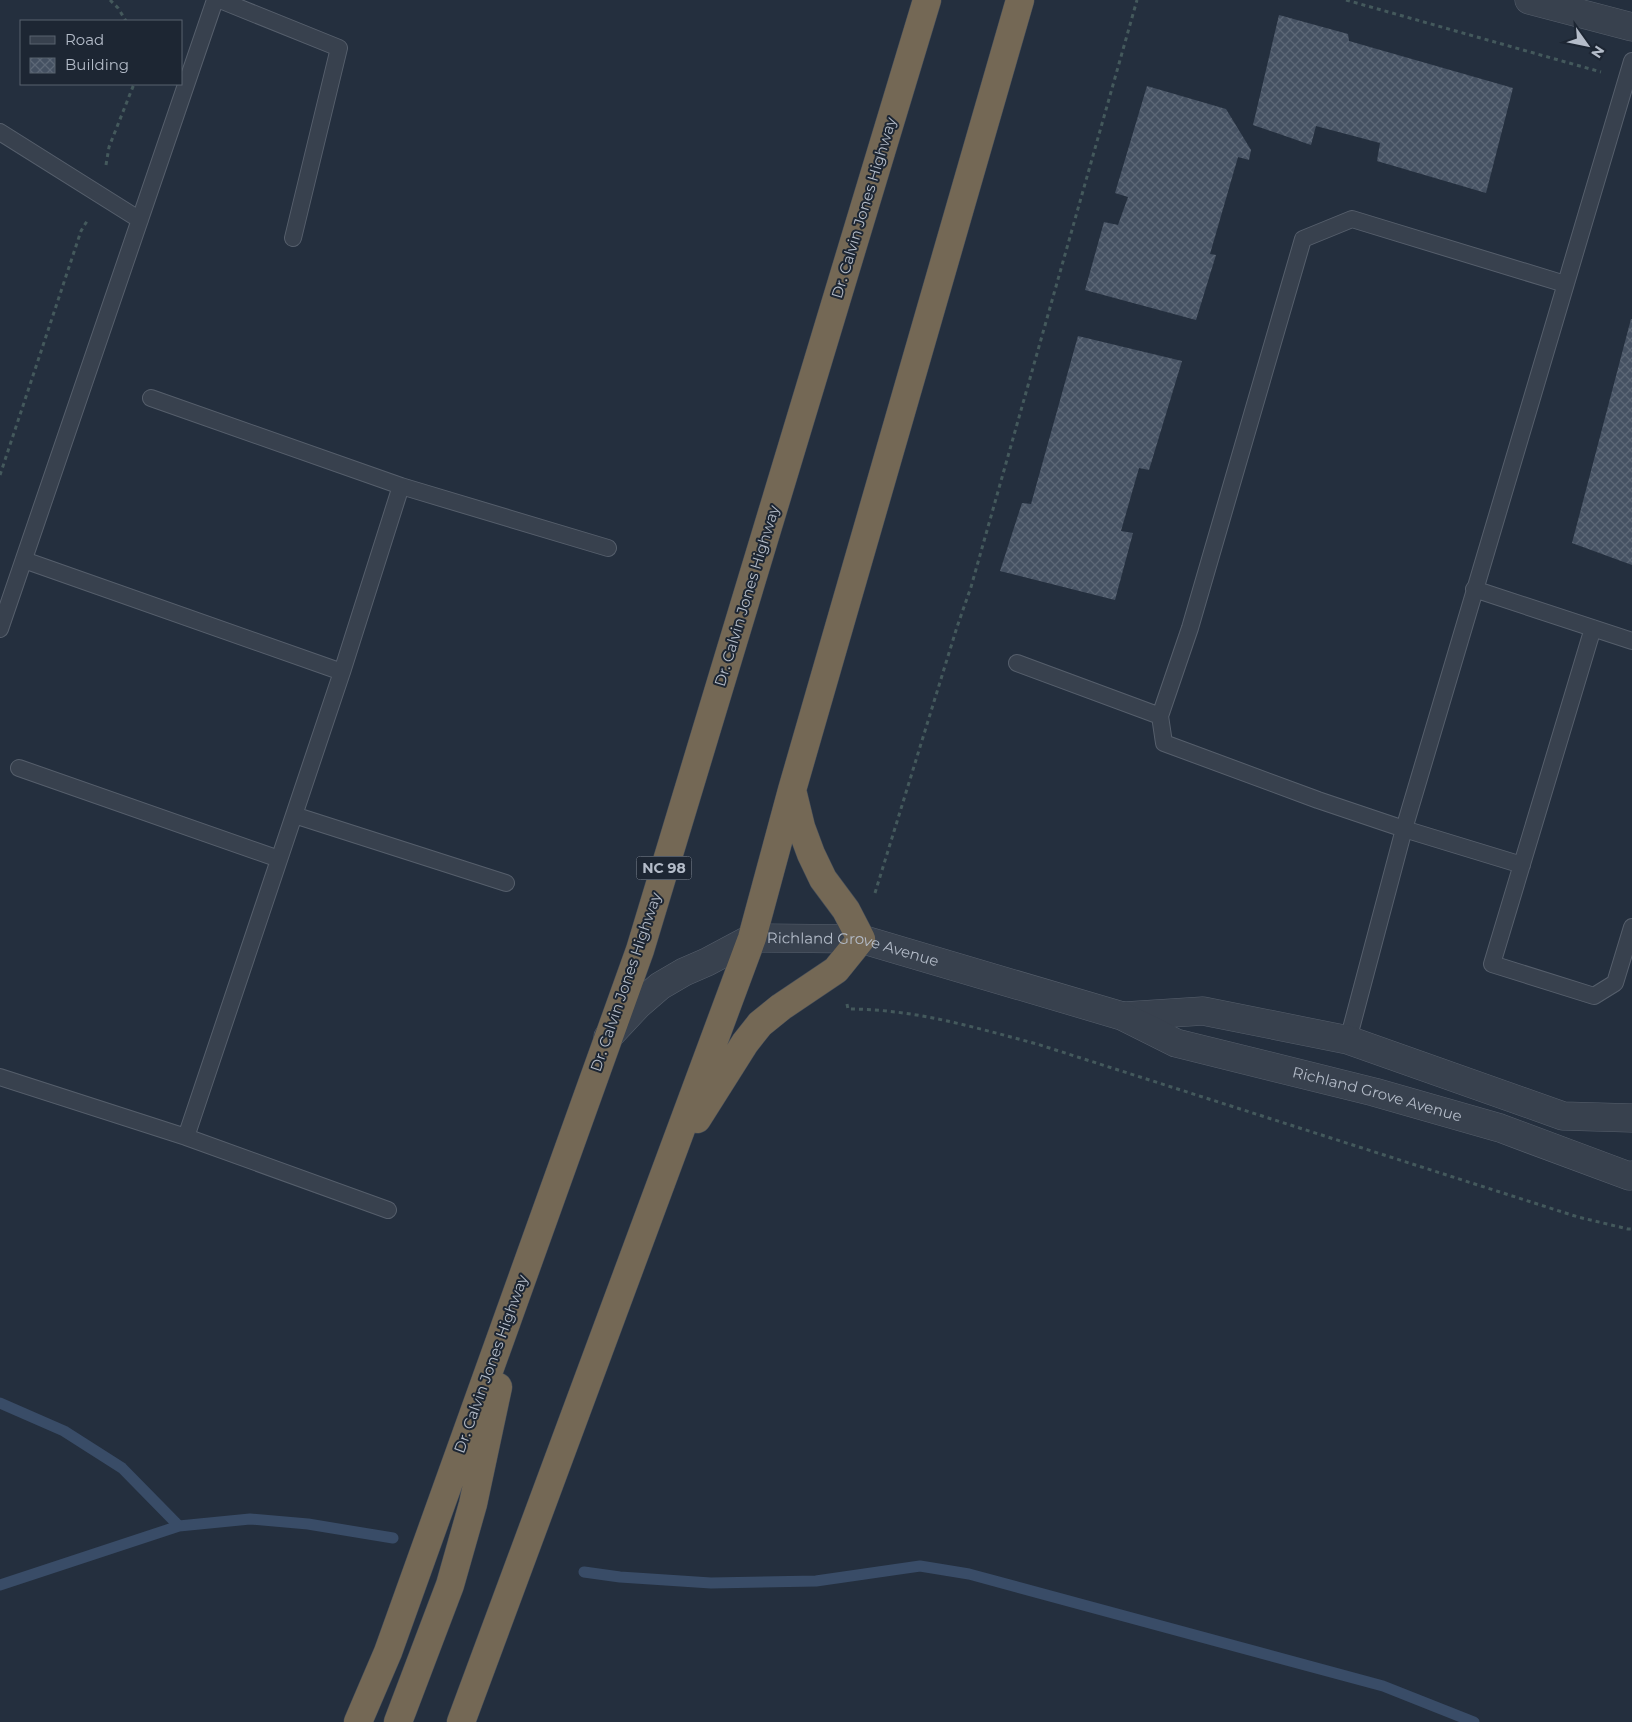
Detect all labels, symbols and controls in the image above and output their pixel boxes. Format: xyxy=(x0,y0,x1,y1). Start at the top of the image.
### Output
legend xyxy=(20,20,182,85)
north arrow xyxy=(1562,20,1612,70)
text: Road xyxy=(65,30,104,49)
text: N xyxy=(1587,42,1609,62)
text: Building xyxy=(65,55,129,74)
street label: Dr. Calvin Jones Highway xyxy=(827,114,900,301)
street label: Dr. Calvin Jones Highway xyxy=(710,502,783,689)
road number: NC 98 xyxy=(636,856,692,880)
street label: Dr. Calvin Jones Highway xyxy=(586,889,665,1074)
street label: Richland Grove Avenue xyxy=(767,928,941,970)
street label: Richland Grove Avenue xyxy=(1291,1062,1464,1126)
street label: Dr. Calvin Jones Highway xyxy=(449,1271,532,1456)

